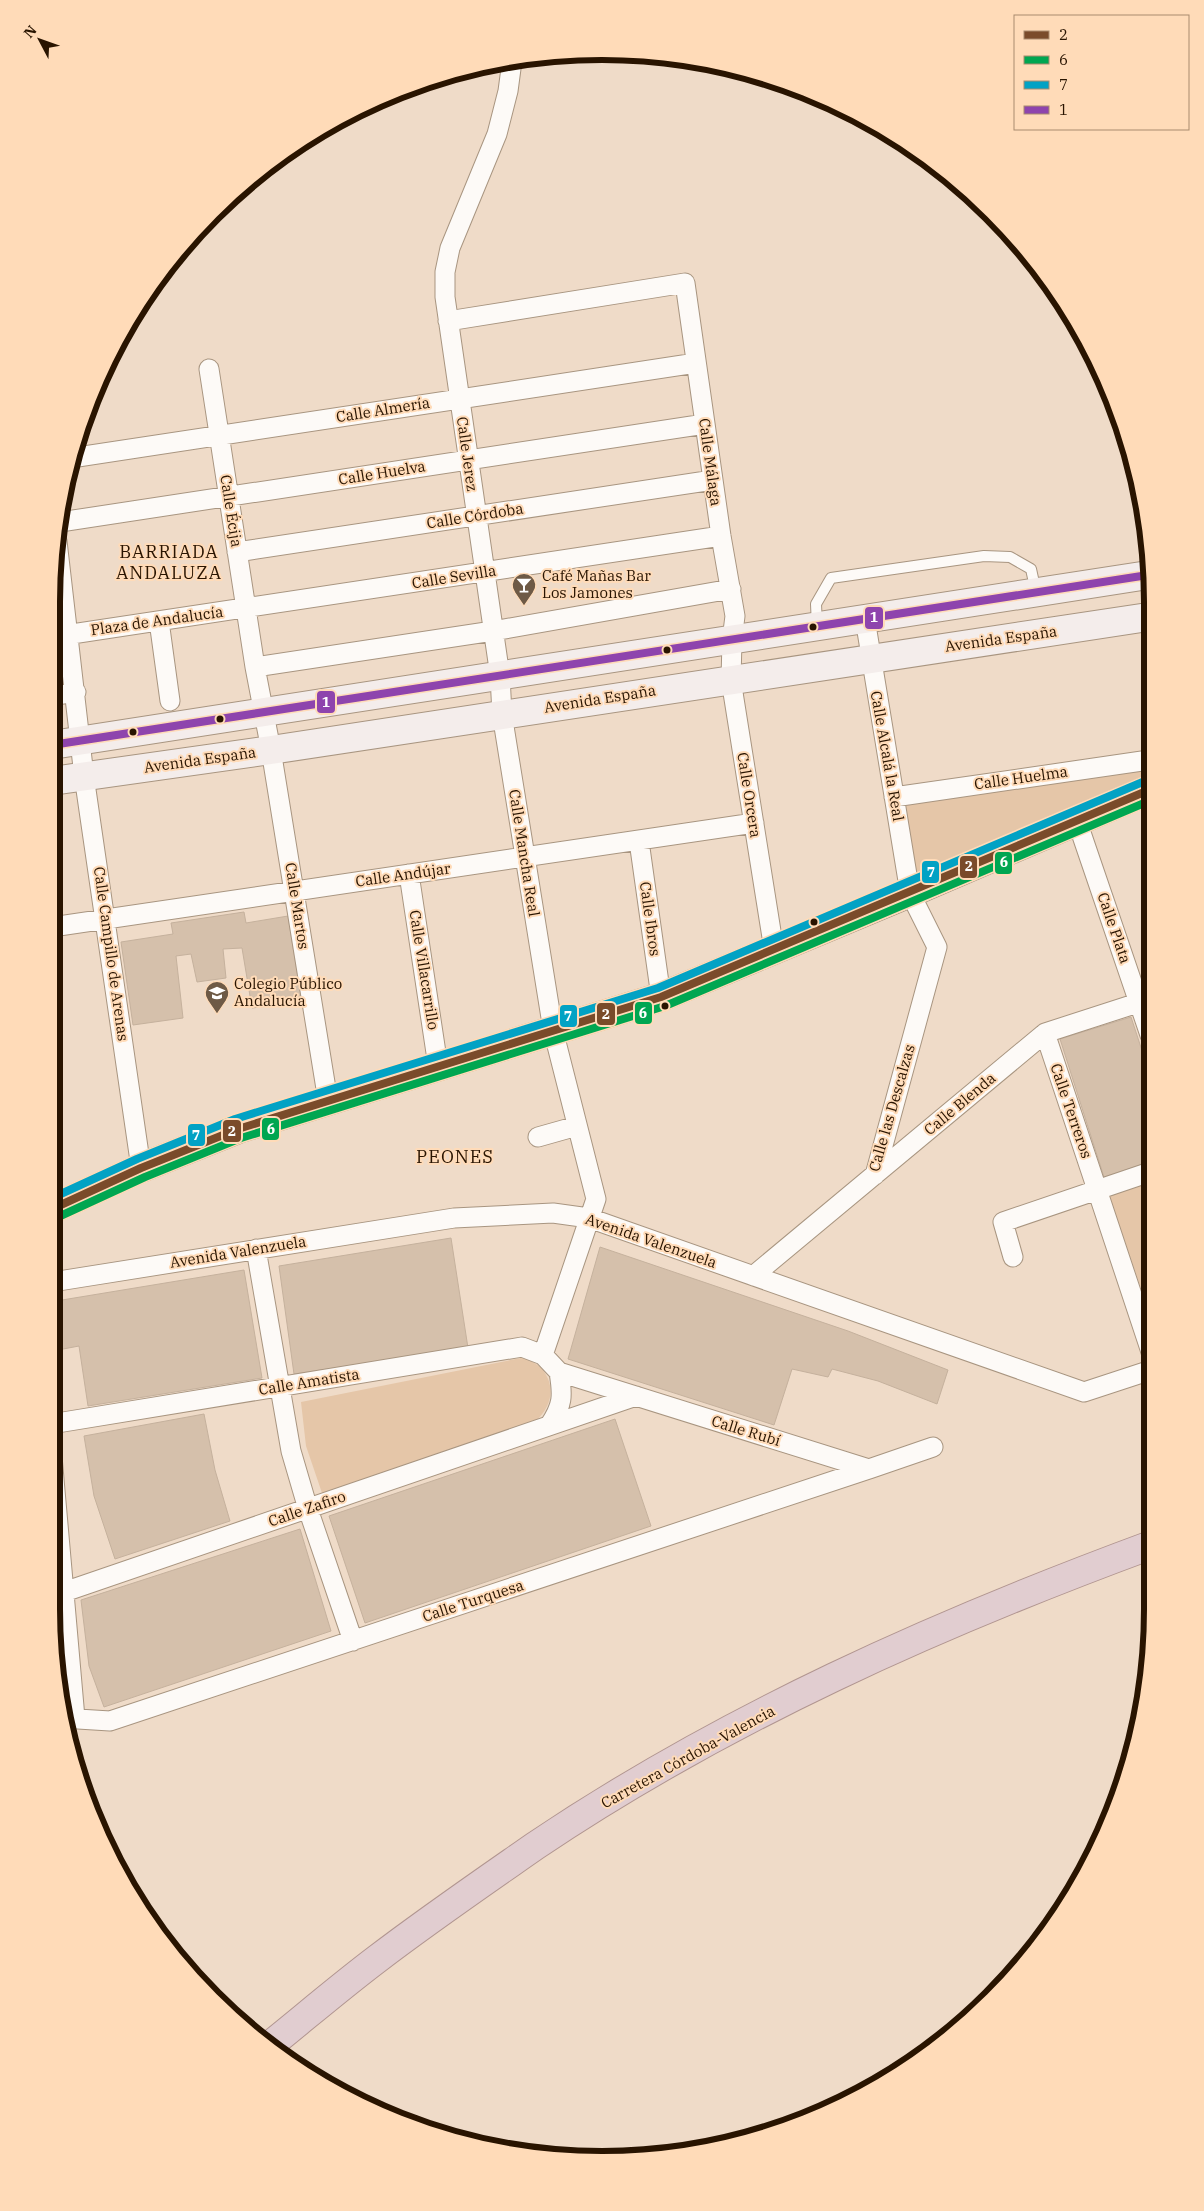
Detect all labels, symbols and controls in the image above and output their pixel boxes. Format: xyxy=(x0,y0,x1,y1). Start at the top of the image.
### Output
north arrow xyxy=(15,15,65,65)
legend xyxy=(1014,15,1189,130)
text: N xyxy=(20,21,41,42)
text: 2 xyxy=(1059,25,1068,44)
text: 6 xyxy=(1059,50,1068,69)
text: 7 xyxy=(1059,75,1068,94)
text: 1 xyxy=(1059,100,1068,119)
street label: Calle Almería xyxy=(335,393,431,426)
street label: Calle Jerez xyxy=(453,415,482,493)
street label: Calle Málaga xyxy=(695,417,726,507)
street label: Calle Huelva xyxy=(337,456,427,489)
street label: Calle Écija xyxy=(216,473,247,548)
street label: Calle Córdoba xyxy=(425,498,525,533)
district label: BARRIADA ANDALUZA xyxy=(116,540,222,584)
street label: Calle Sevilla xyxy=(410,560,497,593)
place label: Café Mañas Bar Los Jamones xyxy=(542,566,651,602)
bar icon: Café Mañas Bar Los Jamones xyxy=(511,572,537,606)
street label: Plaza de Andalucía xyxy=(89,602,224,639)
line badge: 1 xyxy=(864,606,884,630)
text: 1 xyxy=(870,608,878,626)
street label: Avenida España xyxy=(944,621,1058,656)
unlabelled marker xyxy=(808,622,818,632)
unlabelled marker xyxy=(662,645,672,655)
street label: Avenida España xyxy=(543,680,657,717)
street label: Calle Alcalá la Real xyxy=(867,689,908,823)
line badge: 1 xyxy=(316,690,336,714)
text: 1 xyxy=(322,693,330,711)
unlabelled marker xyxy=(215,714,225,724)
unlabelled marker xyxy=(128,727,138,737)
street label: Avenida España xyxy=(143,742,257,777)
street label: Calle Orcera xyxy=(733,751,766,839)
street label: Calle Huelma xyxy=(973,762,1069,793)
street label: Calle Mancha Real xyxy=(505,788,544,918)
line badge: 6 xyxy=(994,851,1013,875)
text: 6 xyxy=(1000,853,1008,871)
line badge: 2 xyxy=(959,855,978,879)
text: 2 xyxy=(965,857,973,875)
street label: Calle Andújar xyxy=(354,858,452,891)
line badge: 7 xyxy=(921,860,940,884)
street label: Calle Martos xyxy=(281,861,314,951)
text: 7 xyxy=(927,863,935,881)
street label: Calle Campillo de Arenas xyxy=(90,865,133,1042)
street label: Calle Ibros xyxy=(636,881,665,957)
street label: Calle Plata xyxy=(1093,890,1135,966)
street label: Calle Villacarrillo xyxy=(406,909,443,1031)
unlabelled marker xyxy=(809,917,819,927)
place label: Colegio Público Andalucía xyxy=(234,974,342,1010)
school or university icon: Colegio Público Andalucía xyxy=(204,980,230,1014)
line badge: 6 xyxy=(634,1001,653,1025)
unlabelled marker xyxy=(660,1001,670,1011)
line badge: 2 xyxy=(596,1002,616,1026)
line badge: 7 xyxy=(559,1004,578,1028)
text: 6 xyxy=(639,1004,647,1022)
text: 2 xyxy=(602,1005,610,1023)
text: 7 xyxy=(564,1007,572,1025)
street label: Calle las Descalzas xyxy=(864,1042,919,1174)
street label: Calle Terreros xyxy=(1046,1061,1097,1161)
street label: Calle Blenda xyxy=(920,1068,999,1139)
line badge: 6 xyxy=(261,1117,280,1141)
line badge: 2 xyxy=(222,1119,242,1143)
text: 6 xyxy=(267,1120,275,1138)
text: 2 xyxy=(228,1122,236,1140)
line badge: 7 xyxy=(187,1123,206,1147)
text: 7 xyxy=(192,1126,200,1144)
district label: PEONES xyxy=(416,1145,494,1168)
street label: Avenida Valenzuela xyxy=(583,1209,719,1272)
street label: Avenida Valenzuela xyxy=(168,1231,307,1272)
street label: Calle Amatista xyxy=(257,1364,361,1399)
street label: Calle Rubí xyxy=(709,1411,783,1450)
street label: Calle Zafiro xyxy=(266,1486,348,1531)
street label: Calle Turquesa xyxy=(420,1575,526,1626)
street label: Carretera Córdoba-Valencia xyxy=(598,1701,778,1812)

